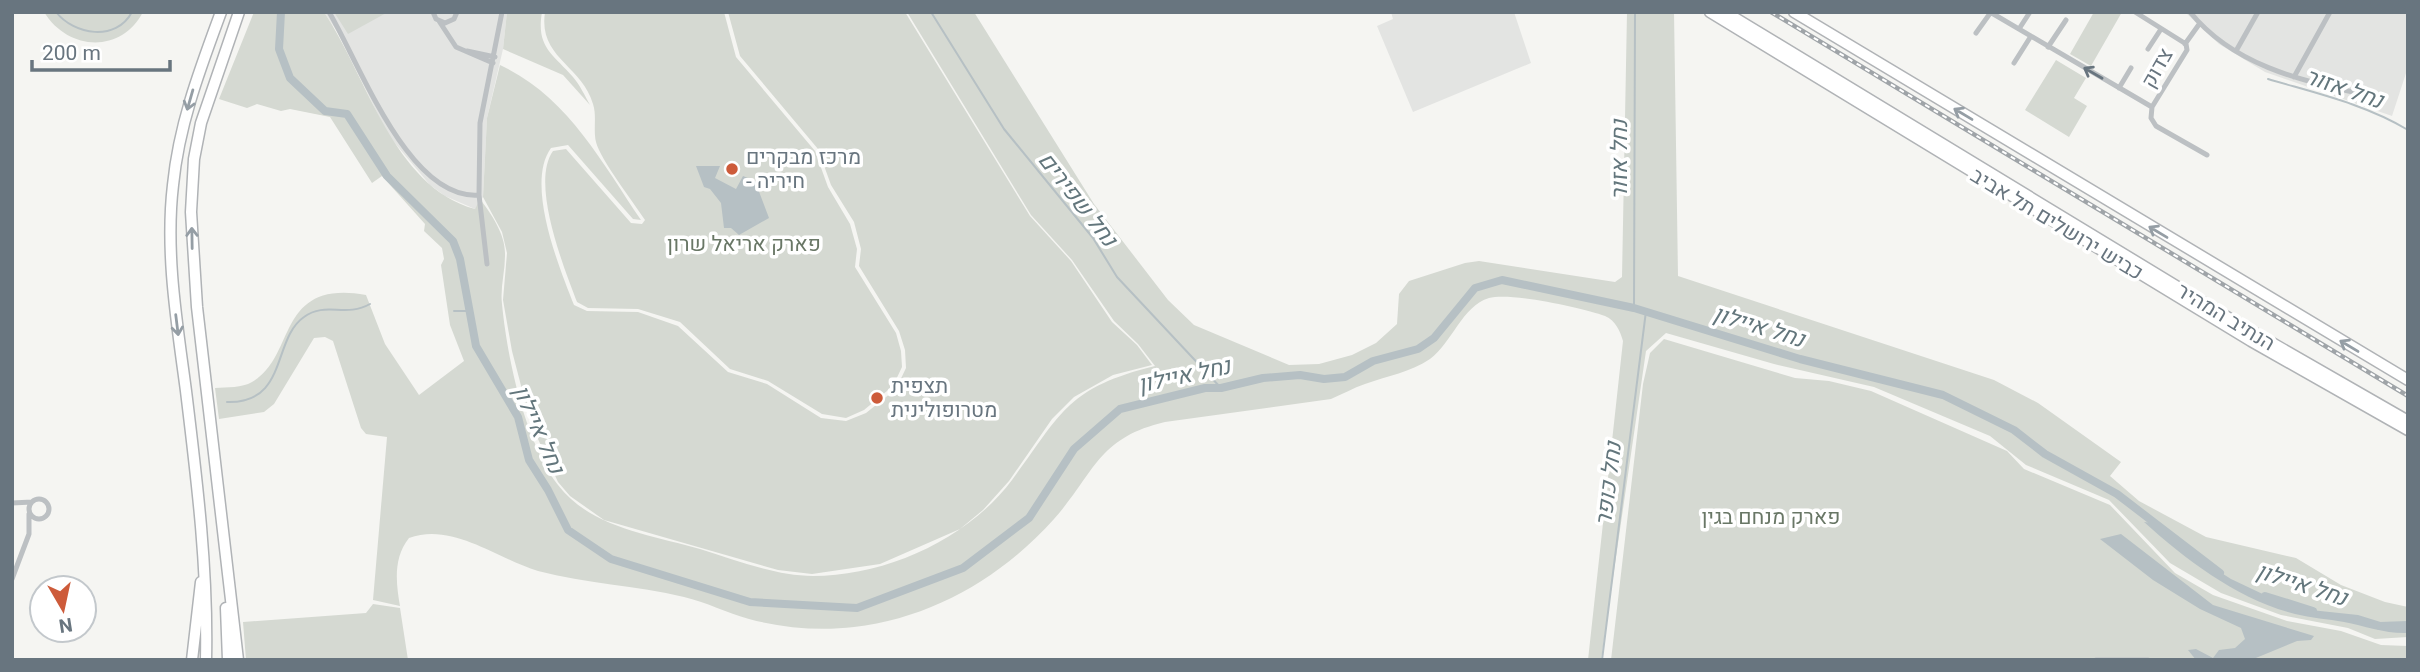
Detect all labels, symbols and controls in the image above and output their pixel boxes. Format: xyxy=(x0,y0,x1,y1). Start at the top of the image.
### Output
scale bar xyxy=(32,28,170,72)
text: 200 m xyxy=(42,41,101,65)
street label: צדוק xyxy=(2136,44,2178,92)
water label: נחל אזור xyxy=(2301,63,2388,115)
one-way arrow xyxy=(2084,66,2104,80)
one-way arrow xyxy=(183,88,196,110)
one-way arrow xyxy=(1953,107,1973,121)
water label: נחל אזור xyxy=(1606,118,1633,200)
place label: מרכז מבקרים - חיריה xyxy=(746,145,861,193)
water label: נחל שפירים xyxy=(1032,147,1124,253)
marker: מרכז מבקרים - חיריה xyxy=(724,161,740,177)
street label: כביש ירושלים תל אביב xyxy=(1966,163,2148,285)
one-way arrow xyxy=(2148,224,2168,238)
one-way arrow xyxy=(185,227,199,250)
park label: פארק אריאל שרון xyxy=(667,232,821,256)
street label: הנתיב המהיר xyxy=(2173,278,2279,356)
water label: נחל איילון xyxy=(1710,300,1809,354)
one-way arrow xyxy=(171,313,184,336)
one-way arrow xyxy=(2339,339,2359,353)
water label: נחל איילון xyxy=(1136,352,1234,398)
place label: תצפית מטרופולינית xyxy=(891,374,997,422)
water label: נחל איילון xyxy=(507,381,571,479)
marker: תצפית מטרופולינית xyxy=(869,390,885,406)
water label: נחל כופר xyxy=(1590,439,1627,528)
park label: פארק מנחם בגין xyxy=(1702,505,1841,529)
water label: נחל איילון xyxy=(2253,557,2352,612)
north arrow xyxy=(28,574,98,644)
text: N xyxy=(57,613,74,638)

